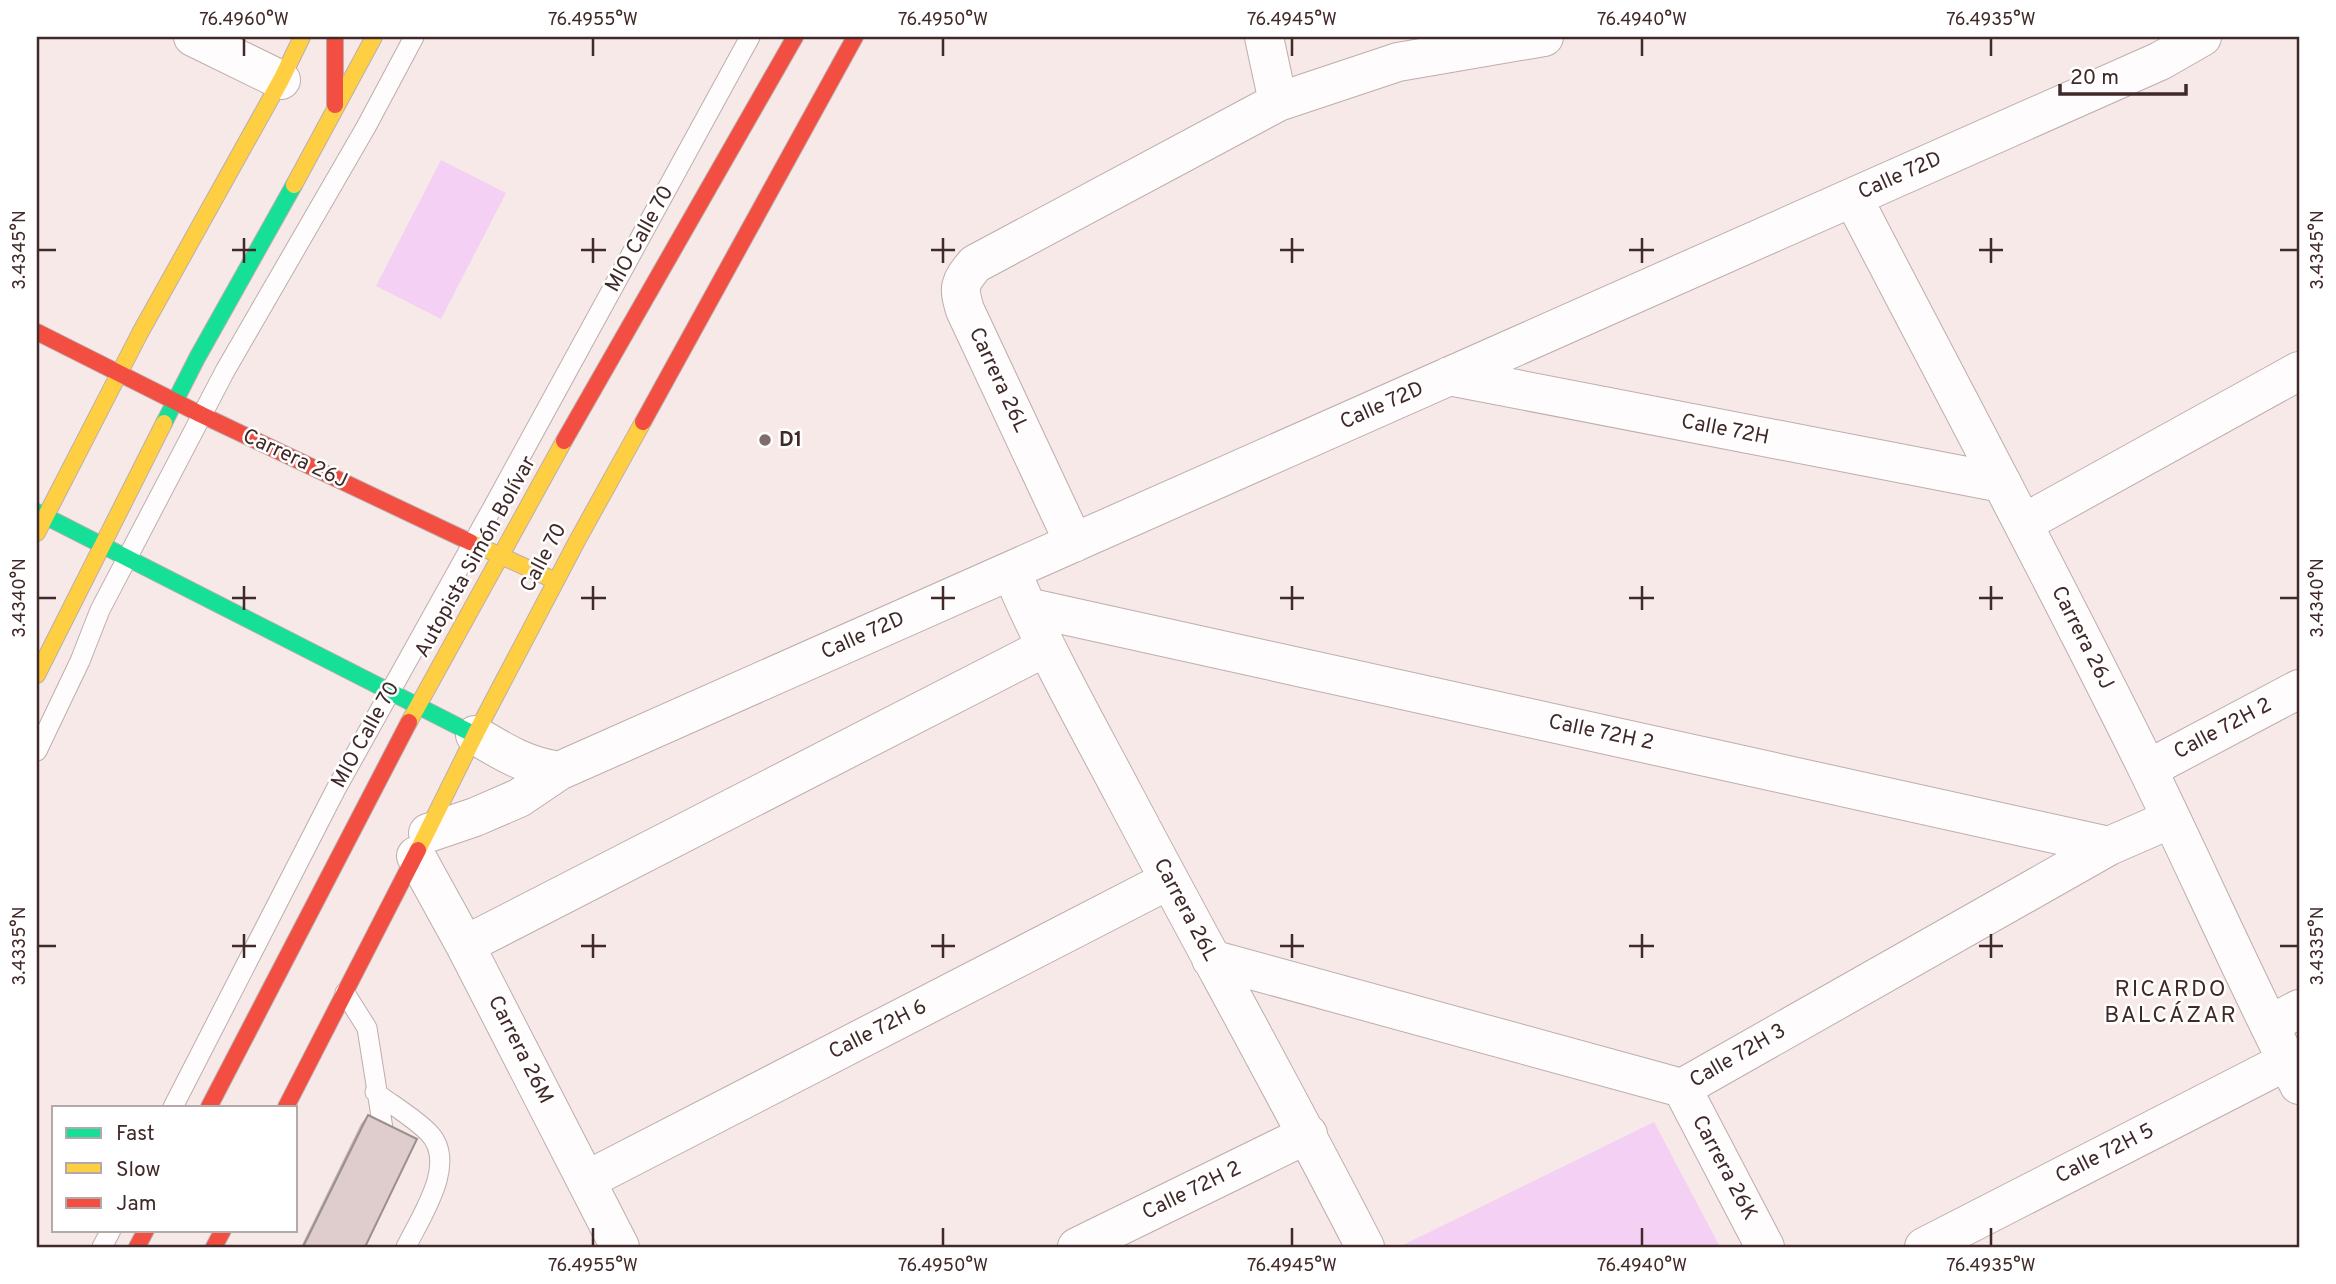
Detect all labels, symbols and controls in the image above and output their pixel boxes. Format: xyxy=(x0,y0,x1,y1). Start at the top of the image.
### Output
text: 76.4960°W xyxy=(199,9,289,32)
text: 76.4955°W xyxy=(548,9,638,32)
text: 76.4950°W xyxy=(898,9,988,32)
text: 76.4945°W xyxy=(1247,9,1337,32)
text: 76.4940°W xyxy=(1597,9,1687,32)
text: 76.4935°W xyxy=(1946,9,2036,32)
scale bar xyxy=(2060,52,2186,96)
text: 20 m xyxy=(2070,65,2119,92)
street label: Calle 72D xyxy=(1854,146,1946,206)
street label: MIO Calle 70 xyxy=(600,181,680,297)
text: 3.4345°N xyxy=(9,210,32,290)
text: 3.4345°N xyxy=(2307,210,2330,290)
street label: Carrera 26L xyxy=(962,323,1034,437)
street label: Calle 72D xyxy=(1336,376,1428,436)
street label: Calle 72H xyxy=(1679,408,1771,452)
street label: Carrera 26J xyxy=(238,423,352,495)
place label: D1 xyxy=(779,427,802,454)
marker: D1 xyxy=(757,432,773,448)
street label: Autopista Simón Bolívar xyxy=(409,451,543,663)
street label: Calle 70 xyxy=(515,519,573,597)
text: 3.4340°N xyxy=(9,558,32,638)
text: 3.4340°N xyxy=(2307,558,2330,638)
street label: Carrera 26J xyxy=(2044,582,2120,694)
street label: Calle 72D xyxy=(817,606,909,666)
street label: MIO Calle 70 xyxy=(326,677,406,793)
street label: Calle 72H 2 xyxy=(2169,692,2277,766)
street label: Calle 72H 2 xyxy=(1546,709,1656,757)
street label: Carrera 26L xyxy=(1147,854,1224,966)
text: 3.4335°N xyxy=(9,907,32,985)
text: 3.4335°N xyxy=(2307,907,2330,985)
district label: RICARDO BALCÁZAR xyxy=(2104,976,2238,1031)
street label: Carrera 26M xyxy=(481,991,559,1109)
street label: Calle 72H 6 xyxy=(824,994,932,1066)
street label: Calle 72H 3 xyxy=(1685,1018,1791,1094)
legend xyxy=(52,1106,298,1232)
street label: Carrera 26K xyxy=(1685,1111,1763,1225)
street label: Calle 72H 5 xyxy=(2051,1118,2159,1190)
text: Fast xyxy=(116,1121,155,1148)
street label: Calle 72H 2 xyxy=(1138,1155,1246,1227)
text: Slow xyxy=(116,1157,161,1184)
text: Jam xyxy=(116,1191,157,1218)
text: 76.4955°W xyxy=(548,1255,638,1278)
text: 76.4950°W xyxy=(898,1255,988,1278)
text: 76.4945°W xyxy=(1247,1255,1337,1278)
text: 76.4940°W xyxy=(1597,1255,1687,1278)
text: 76.4935°W xyxy=(1946,1255,2036,1278)

